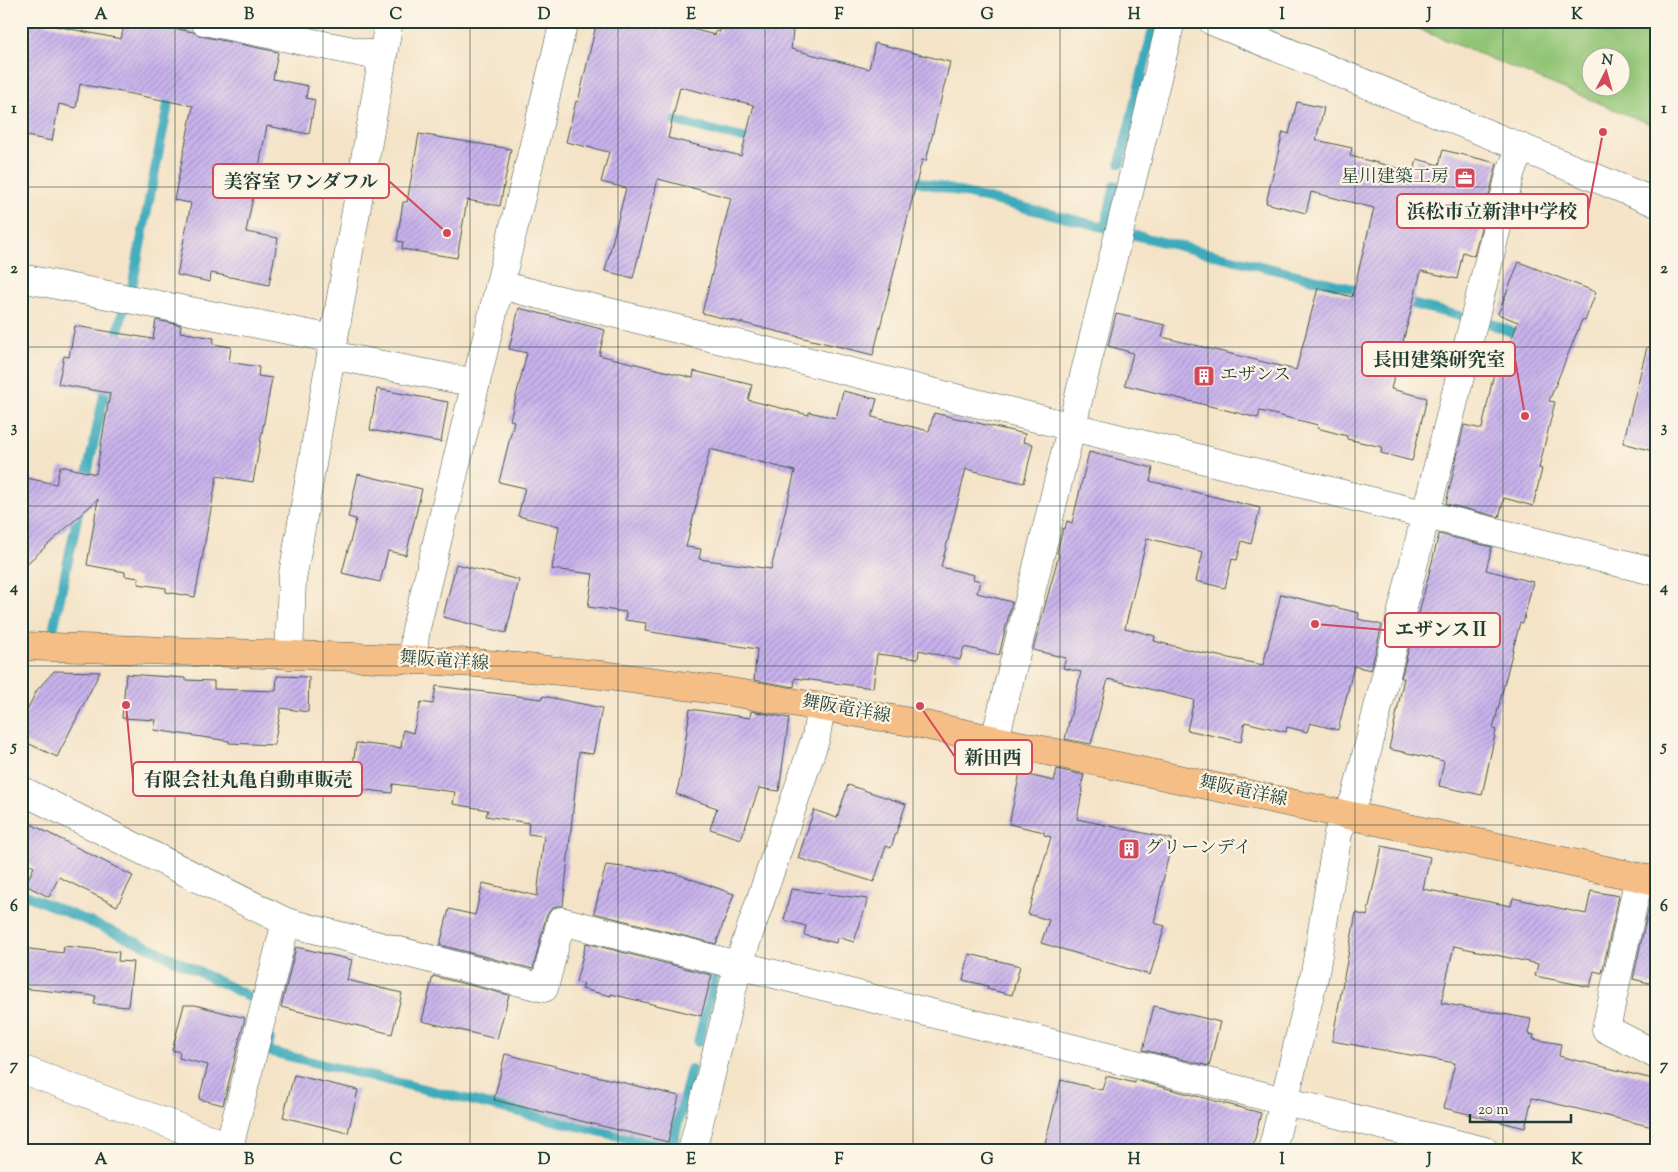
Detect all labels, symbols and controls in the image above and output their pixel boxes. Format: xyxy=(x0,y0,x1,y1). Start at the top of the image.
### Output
text: A xyxy=(95,4,108,27)
text: B xyxy=(244,4,254,27)
text: C xyxy=(390,4,403,27)
text: D xyxy=(538,4,551,27)
text: E xyxy=(686,4,696,27)
text: F xyxy=(835,4,844,27)
text: G xyxy=(980,4,994,27)
text: H xyxy=(1128,4,1141,27)
text: I xyxy=(1279,4,1285,27)
text: J xyxy=(1425,4,1432,27)
text: K xyxy=(1571,4,1583,27)
north arrow xyxy=(1580,48,1630,98)
text: N xyxy=(1601,51,1614,72)
text: 1 xyxy=(11,98,17,121)
text: 1 xyxy=(1661,98,1667,121)
callout: 美容室 ワンダフル xyxy=(213,164,389,198)
place label: 星川建築工房 xyxy=(1341,165,1449,191)
office icon: 星川建築工房 xyxy=(1453,166,1477,190)
text: 美容室 ワンダフル xyxy=(224,170,378,197)
callout: 浜松市立新津中学校 xyxy=(1397,194,1588,228)
text: 浜松市立新津中学校 xyxy=(1406,200,1578,227)
text: 2 xyxy=(10,258,18,281)
text: 2 xyxy=(1660,258,1668,281)
callout: 長田建築研究室 xyxy=(1362,342,1515,376)
text: 長田建築研究室 xyxy=(1372,348,1506,375)
place label: エザンス xyxy=(1220,363,1291,389)
building icon: エザンス xyxy=(1192,364,1216,388)
text: 3 xyxy=(11,417,18,440)
text: 3 xyxy=(1661,417,1668,440)
text: 4 xyxy=(9,577,18,600)
text: 4 xyxy=(1659,577,1668,600)
callout: エザンスⅡ xyxy=(1385,613,1500,647)
text: エザンスⅡ xyxy=(1395,618,1489,645)
street label: 舞阪竜洋線 xyxy=(398,646,490,678)
street label: 舞阪竜洋線 xyxy=(799,689,893,731)
text: 5 xyxy=(9,736,17,759)
text: 5 xyxy=(1659,736,1667,759)
callout: 新田西 xyxy=(955,740,1032,774)
text: 新田西 xyxy=(964,746,1022,773)
callout: 有限会社丸亀自動車販売 xyxy=(133,762,362,796)
text: 有限会社丸亀自動車販売 xyxy=(143,768,353,795)
street label: 舞阪竜洋線 xyxy=(1196,770,1290,814)
place label: グリーンデイ xyxy=(1145,836,1251,862)
building icon: グリーンデイ xyxy=(1117,837,1141,861)
text: 6 xyxy=(10,896,18,919)
text: 6 xyxy=(1660,896,1668,919)
text: 7 xyxy=(10,1055,19,1078)
text: 7 xyxy=(1660,1055,1669,1078)
scale bar xyxy=(1470,1092,1572,1124)
text: 20 m xyxy=(1478,1100,1509,1121)
text: A xyxy=(95,1149,108,1172)
text: B xyxy=(244,1149,254,1172)
text: C xyxy=(390,1149,403,1172)
text: D xyxy=(538,1149,551,1172)
text: E xyxy=(686,1149,696,1172)
text: F xyxy=(835,1149,844,1172)
text: G xyxy=(980,1149,994,1172)
text: H xyxy=(1128,1149,1141,1172)
text: I xyxy=(1279,1149,1285,1172)
text: J xyxy=(1425,1149,1432,1172)
text: K xyxy=(1571,1149,1583,1172)

